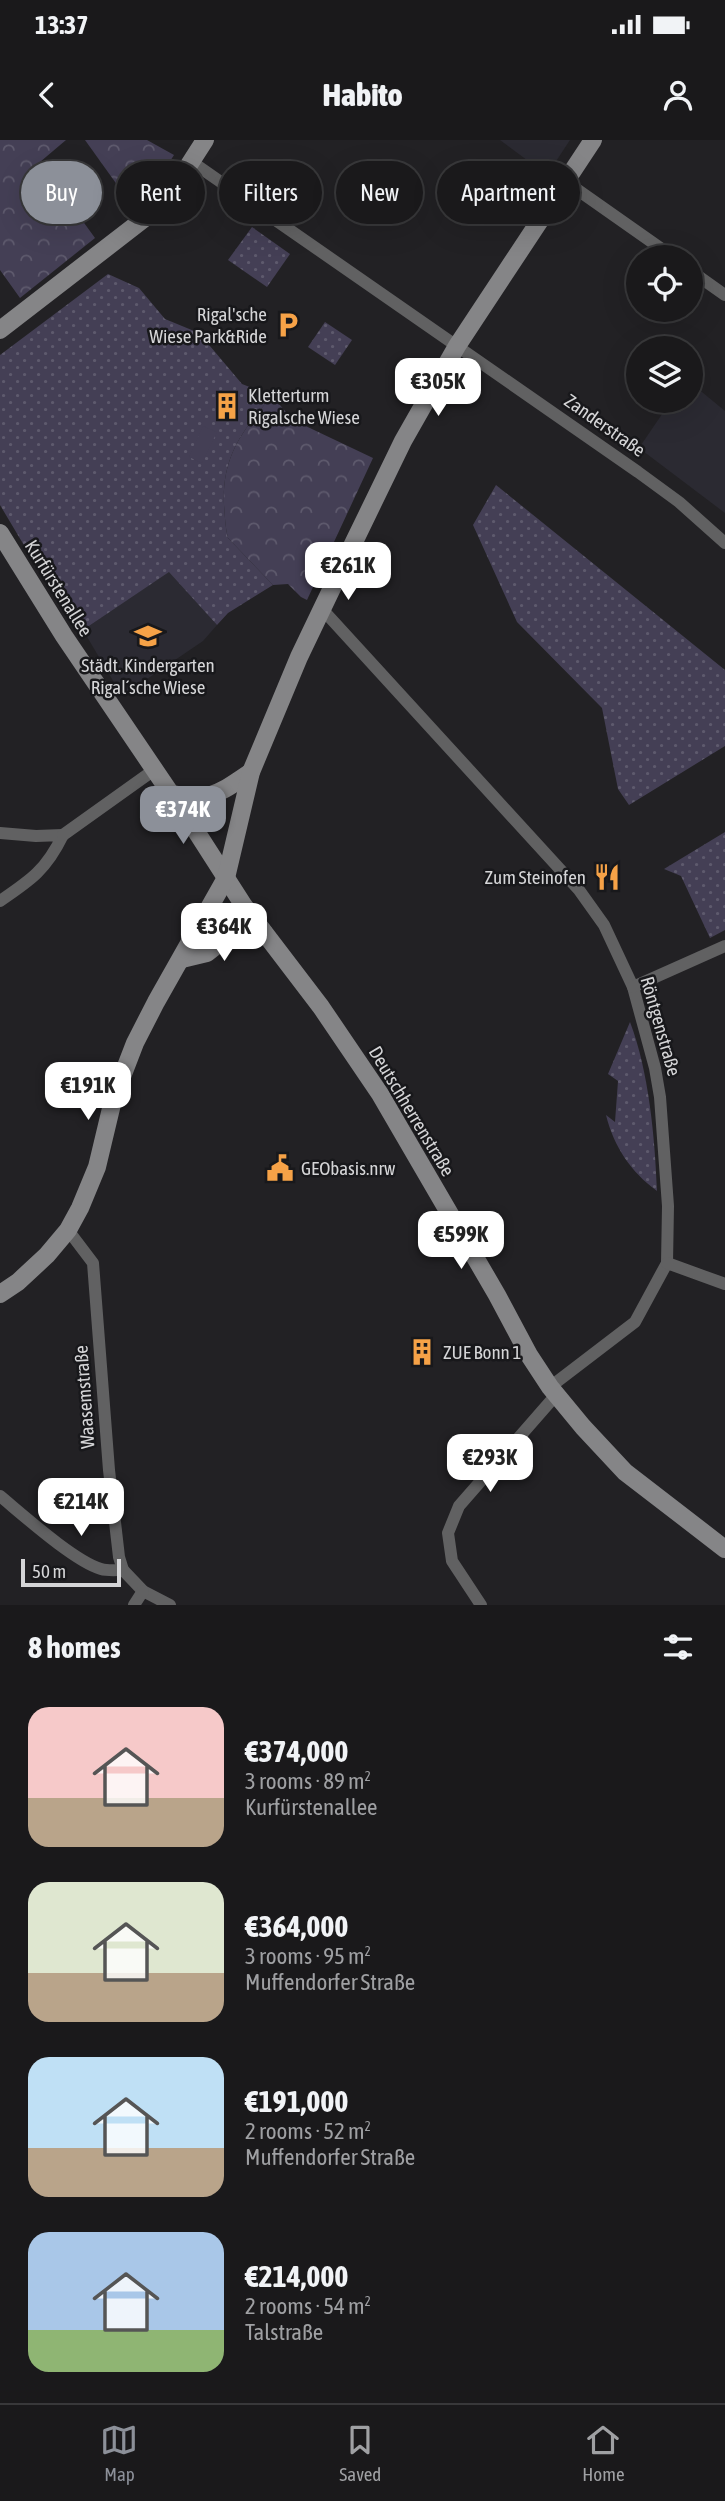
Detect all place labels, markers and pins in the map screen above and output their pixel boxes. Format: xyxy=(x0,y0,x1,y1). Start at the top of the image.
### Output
place label: Rigal'sche Wiese Park&Ride xyxy=(149,303,267,347)
parking icon: Rigal'sche Wiese Park&Ride xyxy=(273,310,303,340)
pin: €305K xyxy=(389,358,487,418)
place label: Kletterturm Rigalsche Wiese xyxy=(248,384,360,428)
building icon: Kletterturm Rigalsche Wiese xyxy=(212,391,242,421)
pin: €261K xyxy=(299,542,397,602)
school or university icon: Städt. Kindergarten Rigal´sche Wiese xyxy=(133,621,163,651)
place label: Städt. Kindergarten Rigal´sche Wiese xyxy=(81,654,215,698)
pin: €374K xyxy=(134,786,232,846)
restaurant icon: Zum Steinofen xyxy=(592,862,622,892)
place label: Zum Steinofen xyxy=(485,866,586,888)
pin: €364K xyxy=(175,904,273,963)
pin: €191K xyxy=(39,1062,137,1122)
public building icon: GEObasis.nrw xyxy=(265,1153,295,1183)
place label: GEObasis.nrw xyxy=(301,1157,396,1179)
pin: €599K xyxy=(412,1212,510,1271)
building icon: ZUE Bonn 1 xyxy=(407,1337,437,1367)
place label: ZUE Bonn 1 xyxy=(443,1341,521,1363)
pin: €293K xyxy=(441,1434,539,1494)
pin: €214K xyxy=(32,1478,130,1538)

